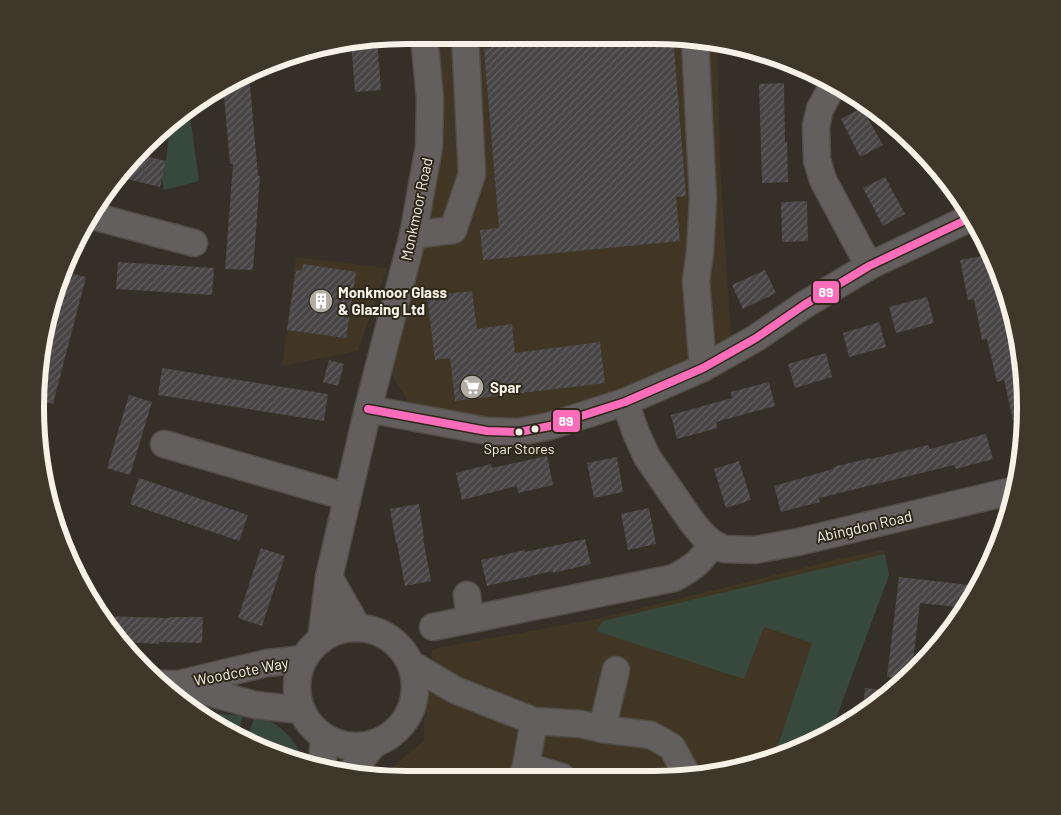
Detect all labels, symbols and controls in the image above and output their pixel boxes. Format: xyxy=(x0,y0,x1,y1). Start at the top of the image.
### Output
street label: Monkmoor Road xyxy=(396,156,436,262)
line badge: 89 xyxy=(812,280,840,304)
place label: Monkmoor Glass & Glazing Ltd xyxy=(338,283,447,318)
text: 89 xyxy=(818,283,834,300)
building icon: Monkmoor Glass & Glazing Ltd xyxy=(308,288,334,314)
supermarket icon: Spar xyxy=(459,374,485,400)
place label: Spar xyxy=(490,378,521,396)
line badge: 89 xyxy=(552,409,581,433)
text: 89 xyxy=(558,412,574,429)
unlabelled marker xyxy=(530,424,540,434)
marker: Spar Stores xyxy=(514,427,524,437)
place label: Spar Stores xyxy=(484,440,555,457)
street label: Abingdon Road xyxy=(814,506,914,546)
street label: Woodcote Way xyxy=(192,653,290,689)

